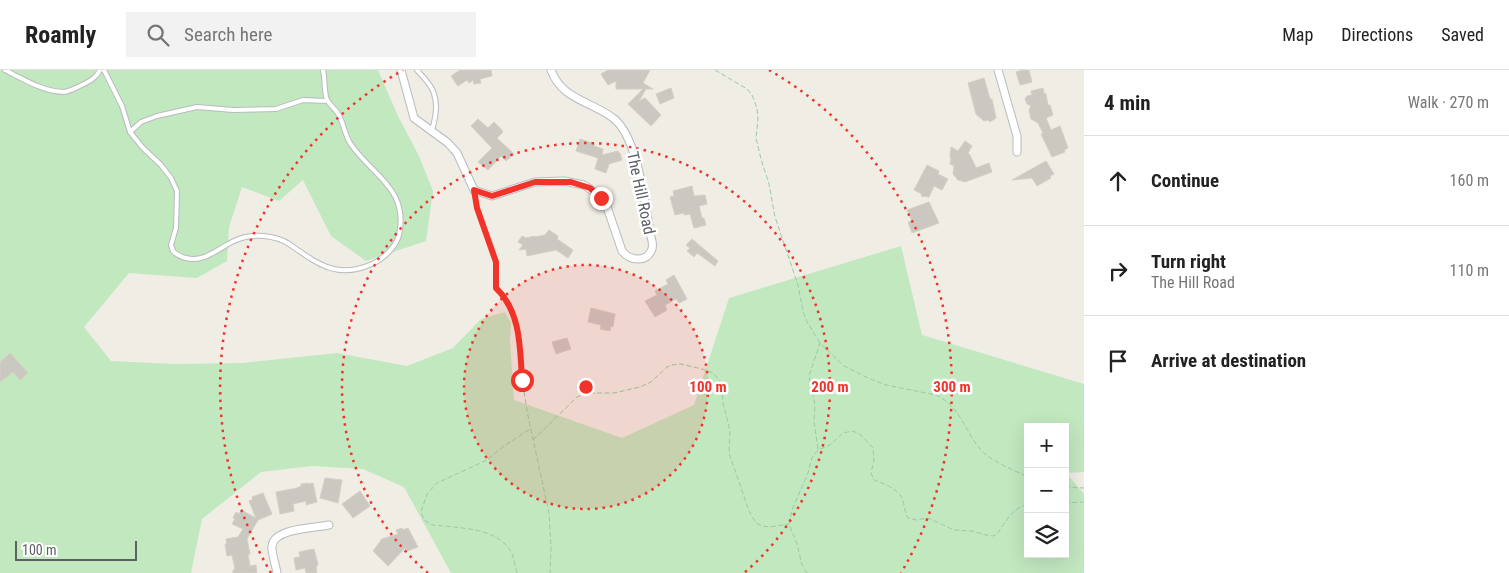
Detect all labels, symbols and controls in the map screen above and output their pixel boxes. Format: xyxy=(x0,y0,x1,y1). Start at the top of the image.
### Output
search box xyxy=(126,12,476,57)
text: Roamly xyxy=(25,21,96,49)
icon: search xyxy=(144,21,172,49)
text: Search here xyxy=(184,23,272,46)
text: Map xyxy=(1282,24,1313,45)
text: Directions xyxy=(1341,24,1413,45)
text: Saved xyxy=(1441,24,1484,45)
text: 4 min xyxy=(1104,91,1151,115)
text: Walk · 270 m xyxy=(1408,93,1489,112)
street label: The Hill Road xyxy=(623,150,659,236)
icon: ahead xyxy=(1104,167,1132,195)
text: Continue xyxy=(1151,169,1219,192)
text: 160 m xyxy=(1450,171,1489,190)
route end xyxy=(590,187,613,210)
text: Turn right xyxy=(1151,250,1226,273)
icon: right xyxy=(1104,257,1132,285)
text: 110 m xyxy=(1450,261,1489,280)
text: The Hill Road xyxy=(1151,273,1235,292)
icon: arrive xyxy=(1104,347,1132,375)
text: Arrive at destination xyxy=(1151,349,1306,372)
route start xyxy=(511,369,534,392)
centre of rings xyxy=(577,378,595,396)
text: 100 m xyxy=(689,378,727,396)
text: 200 m xyxy=(811,378,849,396)
text: 300 m xyxy=(933,378,971,396)
map controls xyxy=(1024,423,1069,558)
button: + xyxy=(1024,423,1069,468)
button: − xyxy=(1024,468,1069,513)
button: layers xyxy=(1024,513,1069,558)
scale bar xyxy=(15,538,138,561)
text: 100 m xyxy=(22,542,57,558)

